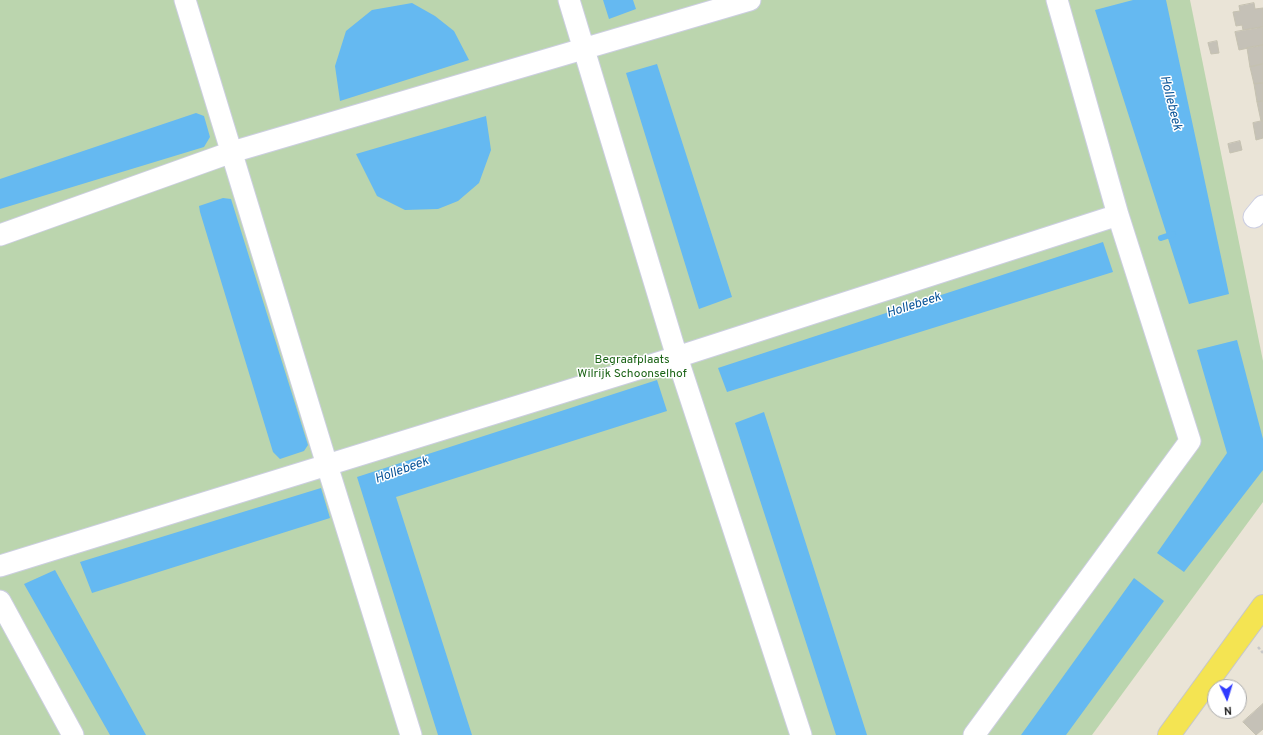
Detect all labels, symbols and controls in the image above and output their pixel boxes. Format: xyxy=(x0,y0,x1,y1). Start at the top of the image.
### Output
water label: Hollebeek xyxy=(1156,74,1184,132)
water label: Hollebeek xyxy=(885,290,943,322)
park label: Begraafplaats Wilrijk Schoonselhof xyxy=(577,354,687,382)
water label: Hollebeek xyxy=(373,454,431,488)
north arrow xyxy=(1207,679,1247,719)
text: N xyxy=(1223,703,1232,717)

